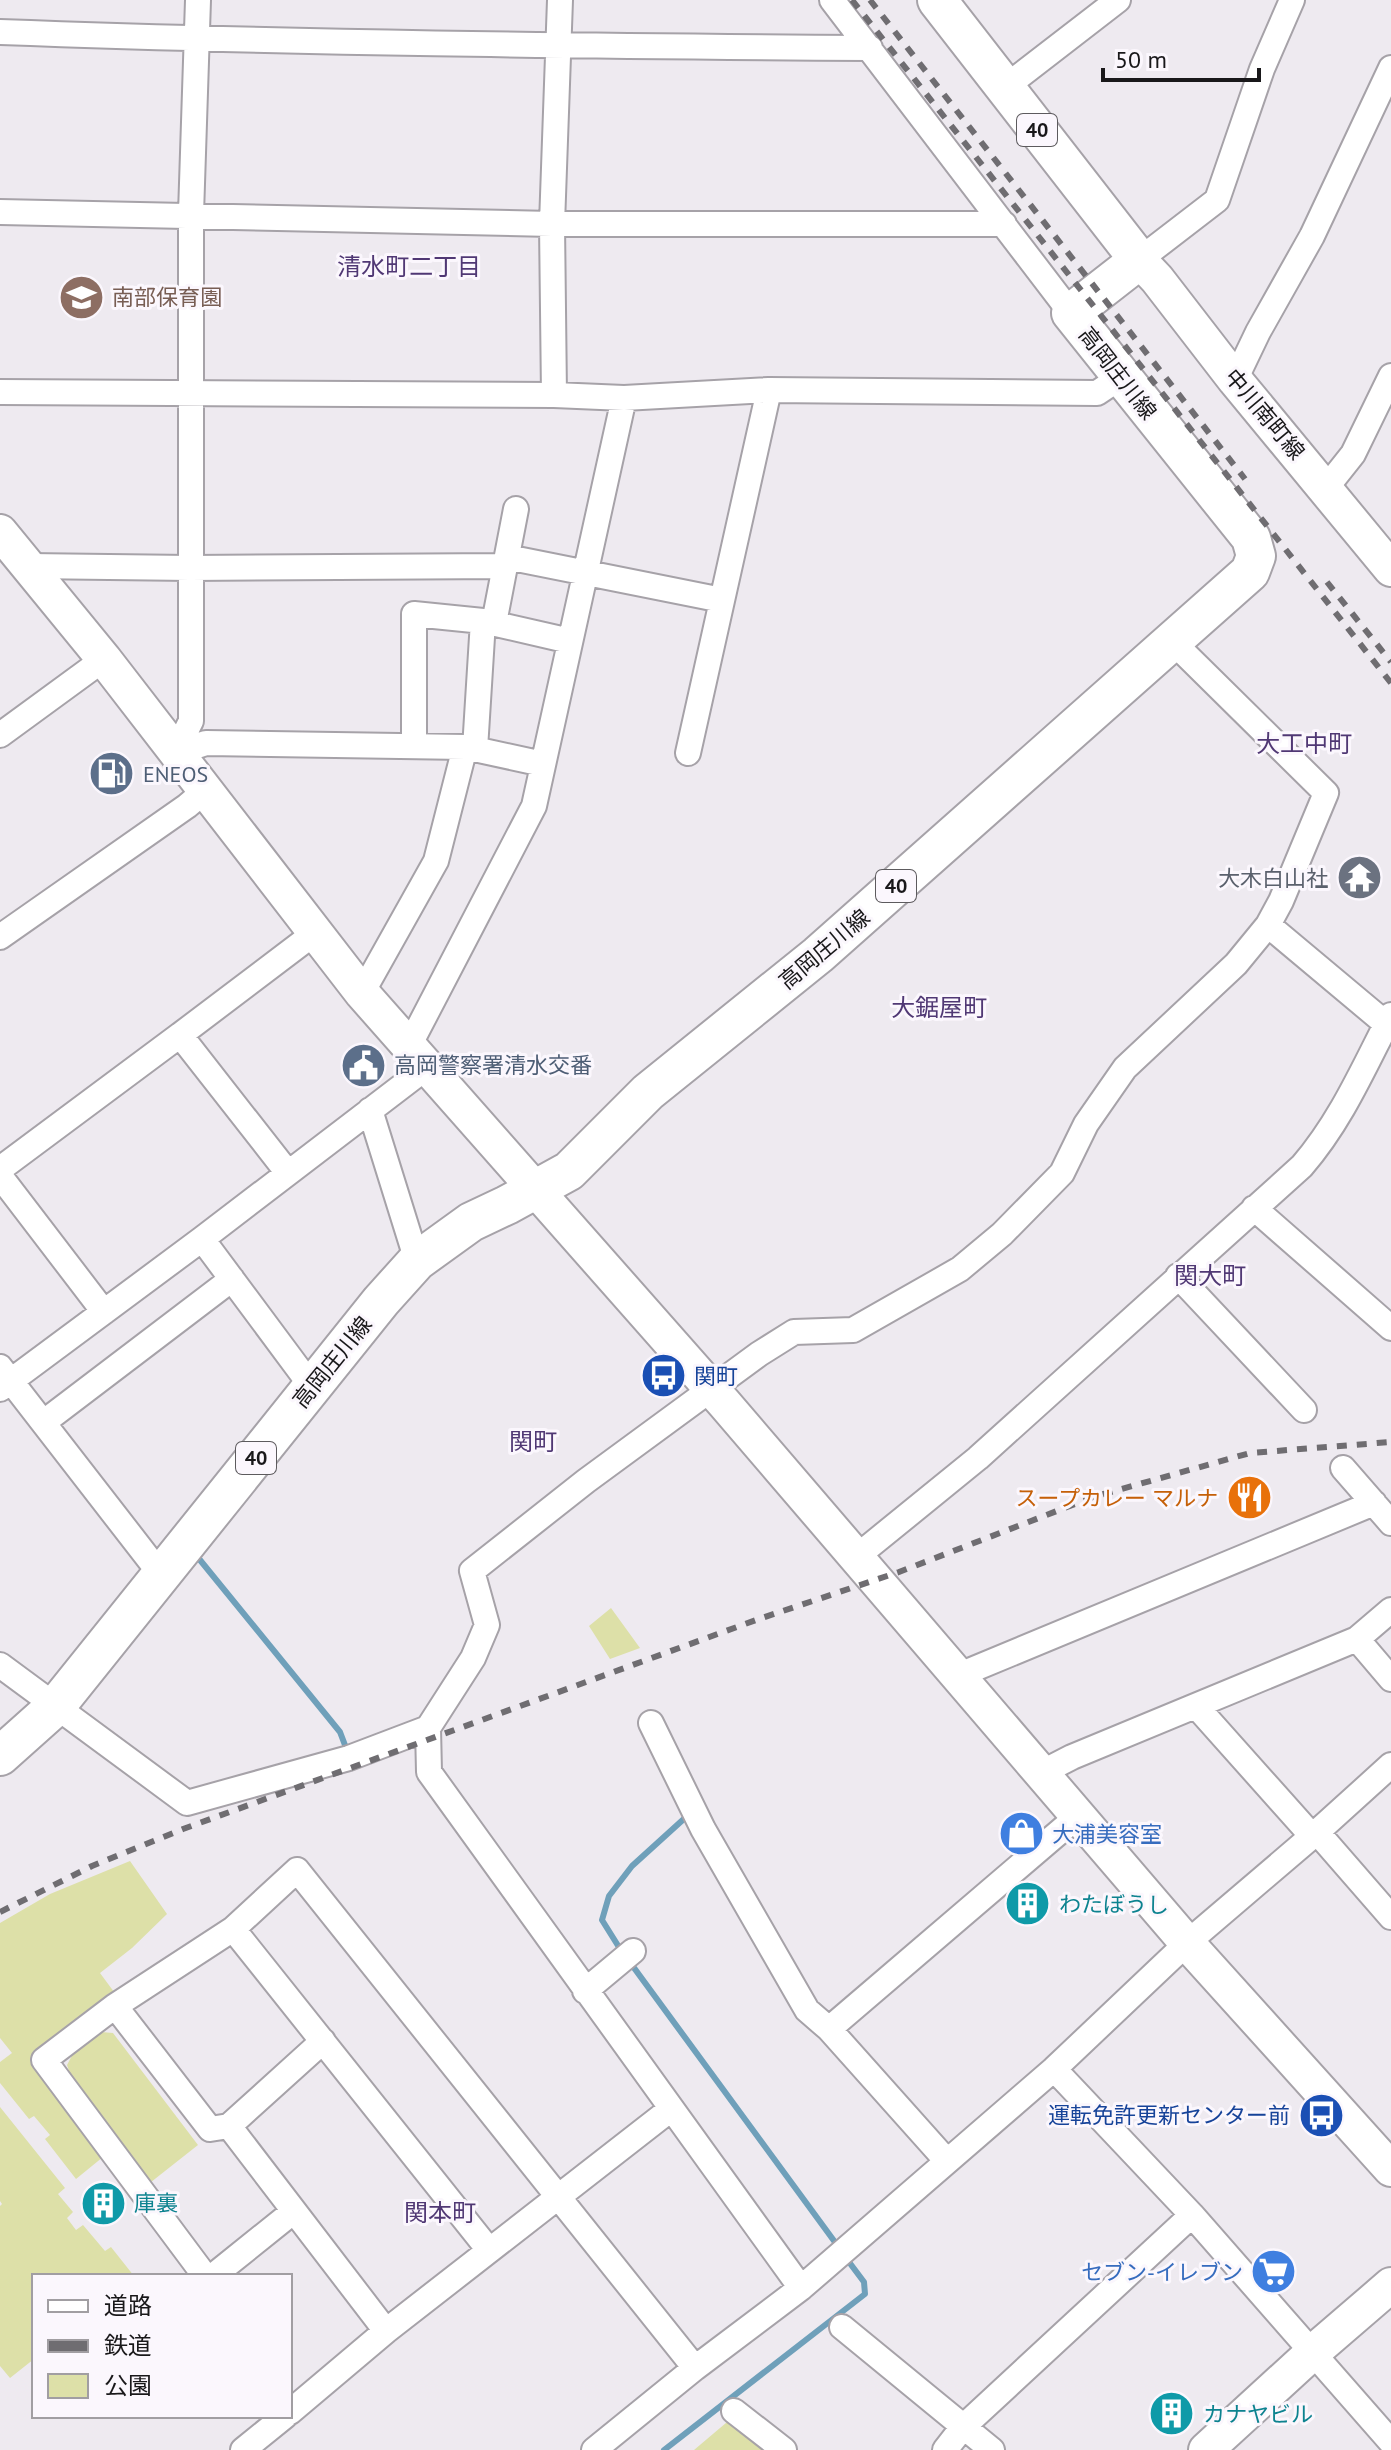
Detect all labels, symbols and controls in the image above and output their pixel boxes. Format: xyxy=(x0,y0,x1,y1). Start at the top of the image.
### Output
scale bar xyxy=(1103,32,1259,82)
text: 50 m xyxy=(1115,44,1167,75)
road number: 40 xyxy=(1017,114,1057,146)
district label: 清水町二丁目 xyxy=(337,251,481,282)
school or university icon: 南部保育園 xyxy=(57,273,105,321)
place label: 南部保育園 xyxy=(112,283,222,311)
street label: 高岡庄川線 xyxy=(1073,321,1163,425)
street label: 中川南町線 xyxy=(1219,363,1311,465)
district label: 大工中町 xyxy=(1256,728,1352,759)
fuel station icon: ENEOS xyxy=(88,750,136,798)
place label: ENEOS xyxy=(143,760,208,788)
temple icon: 大木白山社 xyxy=(1335,854,1383,902)
place label: 大木白山社 xyxy=(1218,864,1328,892)
road number: 40 xyxy=(876,870,916,902)
street label: 高岡庄川線 xyxy=(773,903,875,995)
district label: 大鋸屋町 xyxy=(891,992,987,1023)
public building icon: 高岡警察署清水交番 xyxy=(339,1041,387,1089)
place label: 高岡警察署清水交番 xyxy=(394,1051,592,1079)
district label: 関大町 xyxy=(1174,1260,1246,1291)
street label: 高岡庄川線 xyxy=(287,1310,377,1414)
bus stop icon: 関町 xyxy=(639,1352,687,1400)
place label: 関町 xyxy=(694,1362,738,1390)
district label: 関町 xyxy=(509,1426,557,1457)
road number: 40 xyxy=(236,1442,276,1474)
restaurant icon: スープカレー マルナ xyxy=(1225,1474,1273,1522)
place label: スープカレー マルナ xyxy=(1015,1484,1218,1512)
shop icon: 大浦美容室 xyxy=(997,1810,1045,1858)
place label: 大浦美容室 xyxy=(1052,1820,1162,1848)
building icon: わたぼうし xyxy=(1004,1880,1052,1928)
place label: わたぼうし xyxy=(1059,1890,1169,1918)
bus stop icon: 運転免許更新センター前 xyxy=(1297,2091,1345,2139)
place label: 運転免許更新センター前 xyxy=(1048,2101,1290,2129)
building icon: 庫裏 xyxy=(79,2179,127,2227)
place label: 庫裏 xyxy=(134,2189,178,2217)
district label: 関本町 xyxy=(404,2197,476,2228)
supermarket icon: セブン-イレブン xyxy=(1250,2248,1298,2296)
place label: セブン-イレブン xyxy=(1081,2258,1243,2286)
legend xyxy=(32,2274,292,2418)
text: 道路 xyxy=(104,2290,152,2321)
text: 鉄道 xyxy=(104,2330,152,2361)
text: 公園 xyxy=(104,2370,152,2401)
building icon: カナヤビル xyxy=(1148,2390,1196,2438)
place label: カナヤビル xyxy=(1203,2400,1313,2428)

